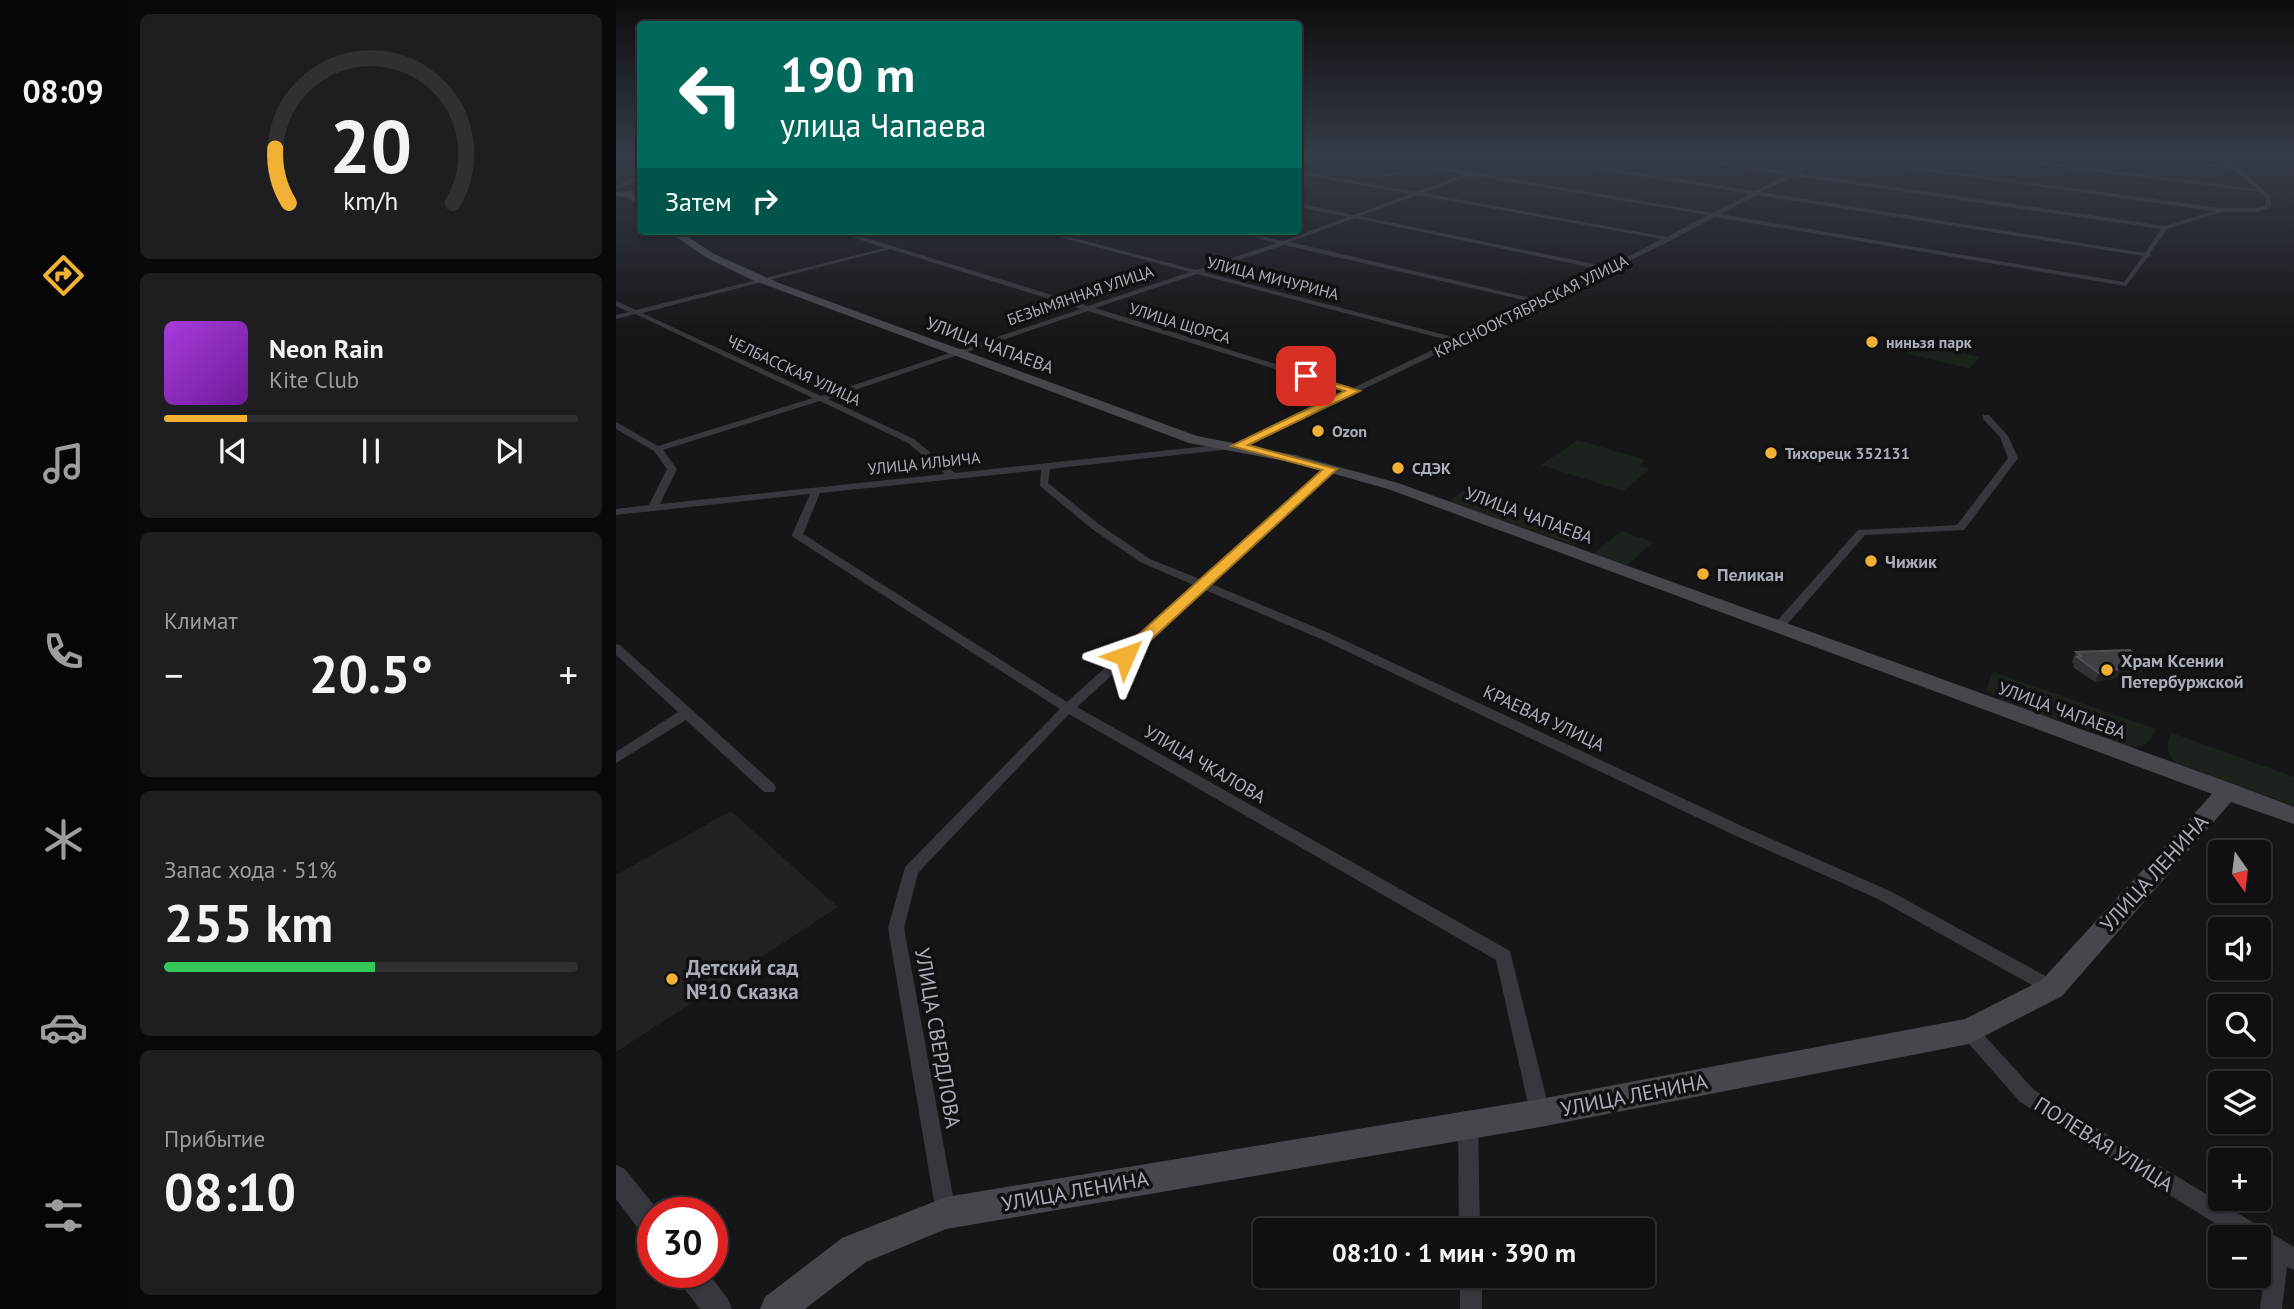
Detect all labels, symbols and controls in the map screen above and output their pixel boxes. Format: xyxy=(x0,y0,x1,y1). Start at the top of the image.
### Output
text: 190 m xyxy=(780,42,915,106)
icon: left xyxy=(665,49,756,140)
text: 08:09 xyxy=(22,70,104,112)
text: 20 xyxy=(330,99,412,193)
text: улица Чапаева xyxy=(780,104,986,146)
icon: right xyxy=(746,182,784,220)
text: km/h xyxy=(344,184,398,216)
text: Затем xyxy=(665,185,732,218)
street label: КРАСНООКТЯБРЬСКАЯ УЛИЦА xyxy=(1431,250,1632,362)
icon: directions xyxy=(39,251,88,300)
street label: УЛИЦА МИЧУРИНА xyxy=(1205,252,1342,304)
street label: БЕЗЫМЯННАЯ УЛИЦА xyxy=(1004,260,1156,329)
street label: УЛИЦА ЩОРСА xyxy=(1127,298,1234,348)
street label: УЛИЦА ЧАПАЕВА xyxy=(923,311,1058,379)
street label: ЧЕЛБАССКАЯ УЛИЦА xyxy=(724,330,865,410)
text: Neon Rain xyxy=(269,332,384,365)
place label: ниньзя парк xyxy=(1886,332,1972,352)
marker: ниньзя парк xyxy=(1864,334,1880,350)
pin xyxy=(1276,346,1336,406)
icon: arrive xyxy=(1287,357,1325,395)
text: Kite Club xyxy=(269,365,359,394)
place label: Ozon xyxy=(1332,421,1367,441)
marker: Ozon xyxy=(1310,423,1326,439)
icon: previous xyxy=(214,432,252,470)
icon: pause xyxy=(352,432,390,470)
icon: next xyxy=(490,432,528,470)
icon: music xyxy=(39,439,88,488)
place label: Тихорецк 352131 xyxy=(1785,443,1910,463)
marker: Тихорецк 352131 xyxy=(1763,445,1779,461)
street label: УЛИЦА ИЛЬИЧА xyxy=(867,447,982,479)
place label: СДЭК xyxy=(1412,458,1451,478)
marker: СДЭК xyxy=(1390,460,1406,476)
street label: УЛИЦА ЧАПАЕВА xyxy=(1462,481,1597,549)
place label: Чижик xyxy=(1885,550,1937,573)
marker: Чижик xyxy=(1863,553,1879,569)
place label: Пеликан xyxy=(1717,563,1784,586)
marker: Пеликан xyxy=(1695,566,1711,582)
text: Климат xyxy=(164,606,238,635)
position arrow xyxy=(1088,619,1162,693)
icon: phone xyxy=(39,627,88,676)
text: 20.5° xyxy=(309,640,433,707)
place label: Храм Ксении Петербуржской xyxy=(2121,649,2244,693)
text: − xyxy=(164,650,183,699)
text: + xyxy=(559,650,578,699)
marker: Храм Ксении Петербуржской xyxy=(2099,662,2115,678)
street label: УЛИЦА ЧАПАЕВА xyxy=(1995,676,2130,744)
street label: КРАЕВАЯ УЛИЦА xyxy=(1480,680,1609,756)
street label: УЛИЦА ЧКАЛОВА xyxy=(1140,720,1270,808)
street label: УЛИЦА ЛЕНИНА xyxy=(2094,808,2214,937)
icon: climate xyxy=(39,815,88,864)
north arrow xyxy=(2208,840,2272,903)
map controls xyxy=(2208,840,2271,1288)
text: Запас хода · 51% xyxy=(164,855,337,884)
text: 255 km xyxy=(164,889,333,956)
button: sound xyxy=(2208,917,2271,980)
street label: УЛИЦА СВЕРДЛОВА xyxy=(909,946,967,1131)
place label: Детский сад №10 Сказка xyxy=(686,954,799,1005)
marker: Детский сад №10 Сказка xyxy=(664,971,680,987)
button: search xyxy=(2208,994,2271,1057)
icon: car xyxy=(39,1003,88,1052)
street label: УЛИЦА ЛЕНИНА xyxy=(1558,1067,1710,1122)
button: layers xyxy=(2208,1071,2271,1134)
street label: ПОЛЕВАЯ УЛИЦА xyxy=(2029,1090,2179,1198)
text: Прибытие xyxy=(164,1124,265,1153)
button: + xyxy=(2208,1148,2271,1211)
text: 08:10 xyxy=(164,1158,296,1225)
street label: УЛИЦА ЛЕНИНА xyxy=(999,1165,1151,1217)
icon: filters xyxy=(39,1191,88,1240)
speed limit sign: 30 xyxy=(637,1197,728,1288)
button: − xyxy=(2208,1225,2271,1288)
text: 08:10 · 1 мин · 390 m xyxy=(1332,1236,1576,1269)

